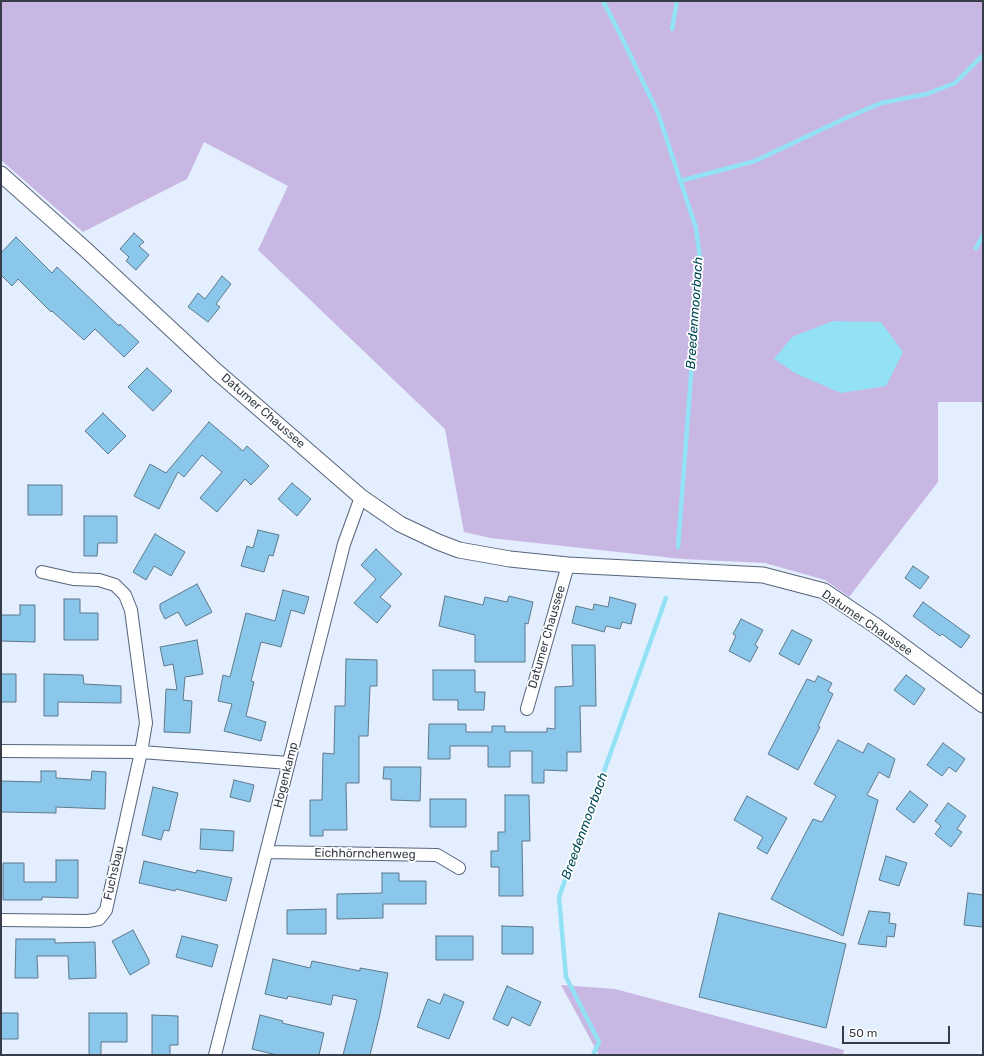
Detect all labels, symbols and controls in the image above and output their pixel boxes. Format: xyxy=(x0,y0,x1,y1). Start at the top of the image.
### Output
water label: Breedenmoorbach xyxy=(683,256,707,370)
street label: Datumer Chaussee xyxy=(218,371,308,451)
street label: Datumer Chaussee xyxy=(525,584,569,690)
street label: Datumer Chaussee xyxy=(819,587,915,659)
street label: Hogenkamp xyxy=(271,741,301,809)
water label: Breedenmoorbach xyxy=(558,770,612,882)
street label: Fuchsbau xyxy=(101,845,127,901)
street label: Eichhörnchenweg xyxy=(314,846,416,862)
scale bar xyxy=(844,1018,952,1044)
text: 50 m xyxy=(849,1026,877,1040)

